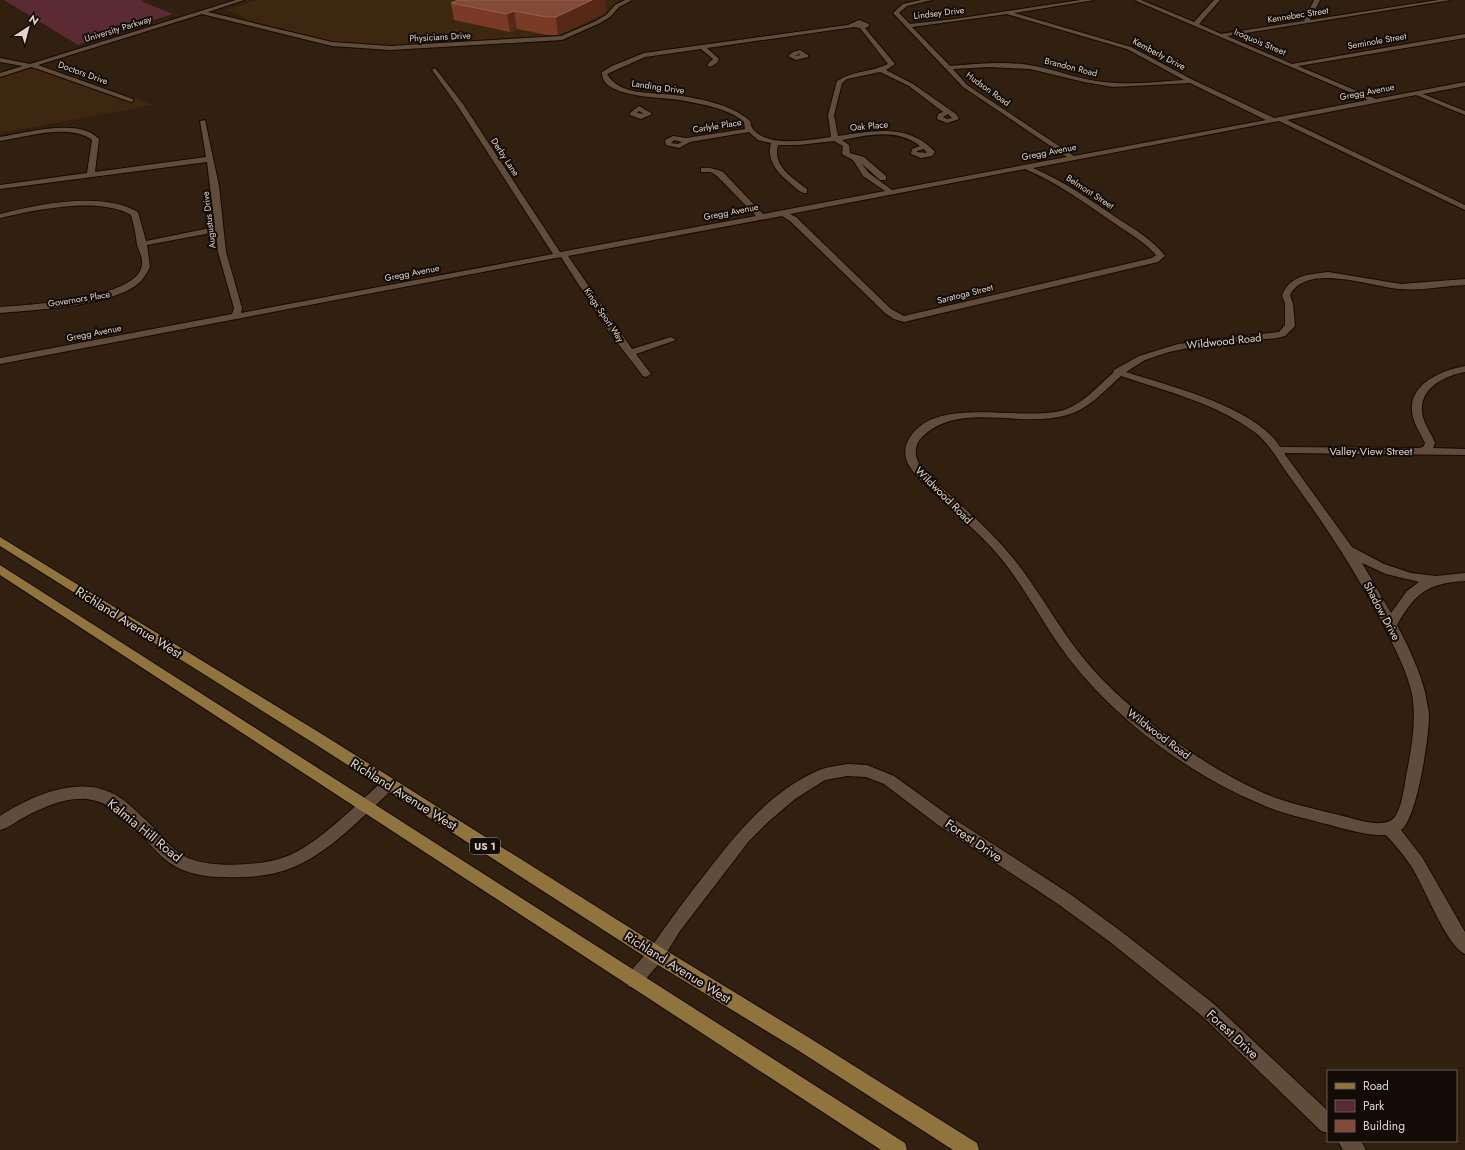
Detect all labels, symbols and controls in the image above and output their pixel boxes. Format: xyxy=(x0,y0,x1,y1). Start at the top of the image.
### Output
street label: Lindsey Drive xyxy=(913,3,965,22)
street label: Kennebec Street xyxy=(1266,3,1330,26)
north arrow xyxy=(8,8,48,48)
text: N xyxy=(26,11,42,29)
street label: University Parkway xyxy=(83,12,153,45)
street label: Iroquois Street xyxy=(1232,25,1289,59)
street label: Physicians Drive xyxy=(409,28,471,45)
street label: Seminole Street xyxy=(1347,29,1408,52)
street label: Kemberly Drive xyxy=(1131,34,1188,73)
street label: Brandon Road xyxy=(1043,54,1099,79)
street label: Doctors Drive xyxy=(57,58,110,88)
street label: Hudson Road xyxy=(964,68,1013,109)
street label: Landing Drive xyxy=(631,76,686,97)
street label: Gregg Avenue xyxy=(1338,80,1396,103)
street label: Carlyle Place xyxy=(692,115,743,136)
street label: Oak Place xyxy=(849,117,889,134)
street label: Derby Lane xyxy=(488,135,523,179)
street label: Gregg Avenue xyxy=(1020,140,1078,163)
street label: Belmont Street xyxy=(1064,171,1117,212)
street label: Augustus Drive xyxy=(199,191,218,249)
street label: Gregg Avenue xyxy=(702,200,760,223)
street label: Gregg Avenue xyxy=(383,261,441,284)
street label: Saratoga Street xyxy=(935,280,995,307)
street label: Kings Sport Way xyxy=(581,285,627,344)
street label: Governors Place xyxy=(47,287,111,310)
street label: Gregg Avenue xyxy=(65,321,123,344)
street label: Wildwood Road xyxy=(1186,329,1262,353)
street label: Valley View Street xyxy=(1330,443,1413,459)
street label: Wildwood Road xyxy=(912,463,976,527)
street label: Shadow Drive xyxy=(1360,579,1404,643)
street label: Richland Avenue West xyxy=(72,582,186,663)
street label: Wildwood Road xyxy=(1124,705,1194,763)
street label: Richland Avenue West xyxy=(347,754,461,835)
street label: Kalmia Hill Road xyxy=(103,794,186,866)
street label: Forest Drive xyxy=(941,814,1006,867)
road number: US 1 xyxy=(470,838,500,854)
street label: Richland Avenue West xyxy=(621,927,735,1008)
street label: Forest Drive xyxy=(1202,1005,1263,1064)
legend xyxy=(1327,1070,1457,1142)
text: Road xyxy=(1363,1077,1389,1095)
text: Park xyxy=(1363,1097,1385,1115)
text: Building xyxy=(1363,1117,1405,1135)

